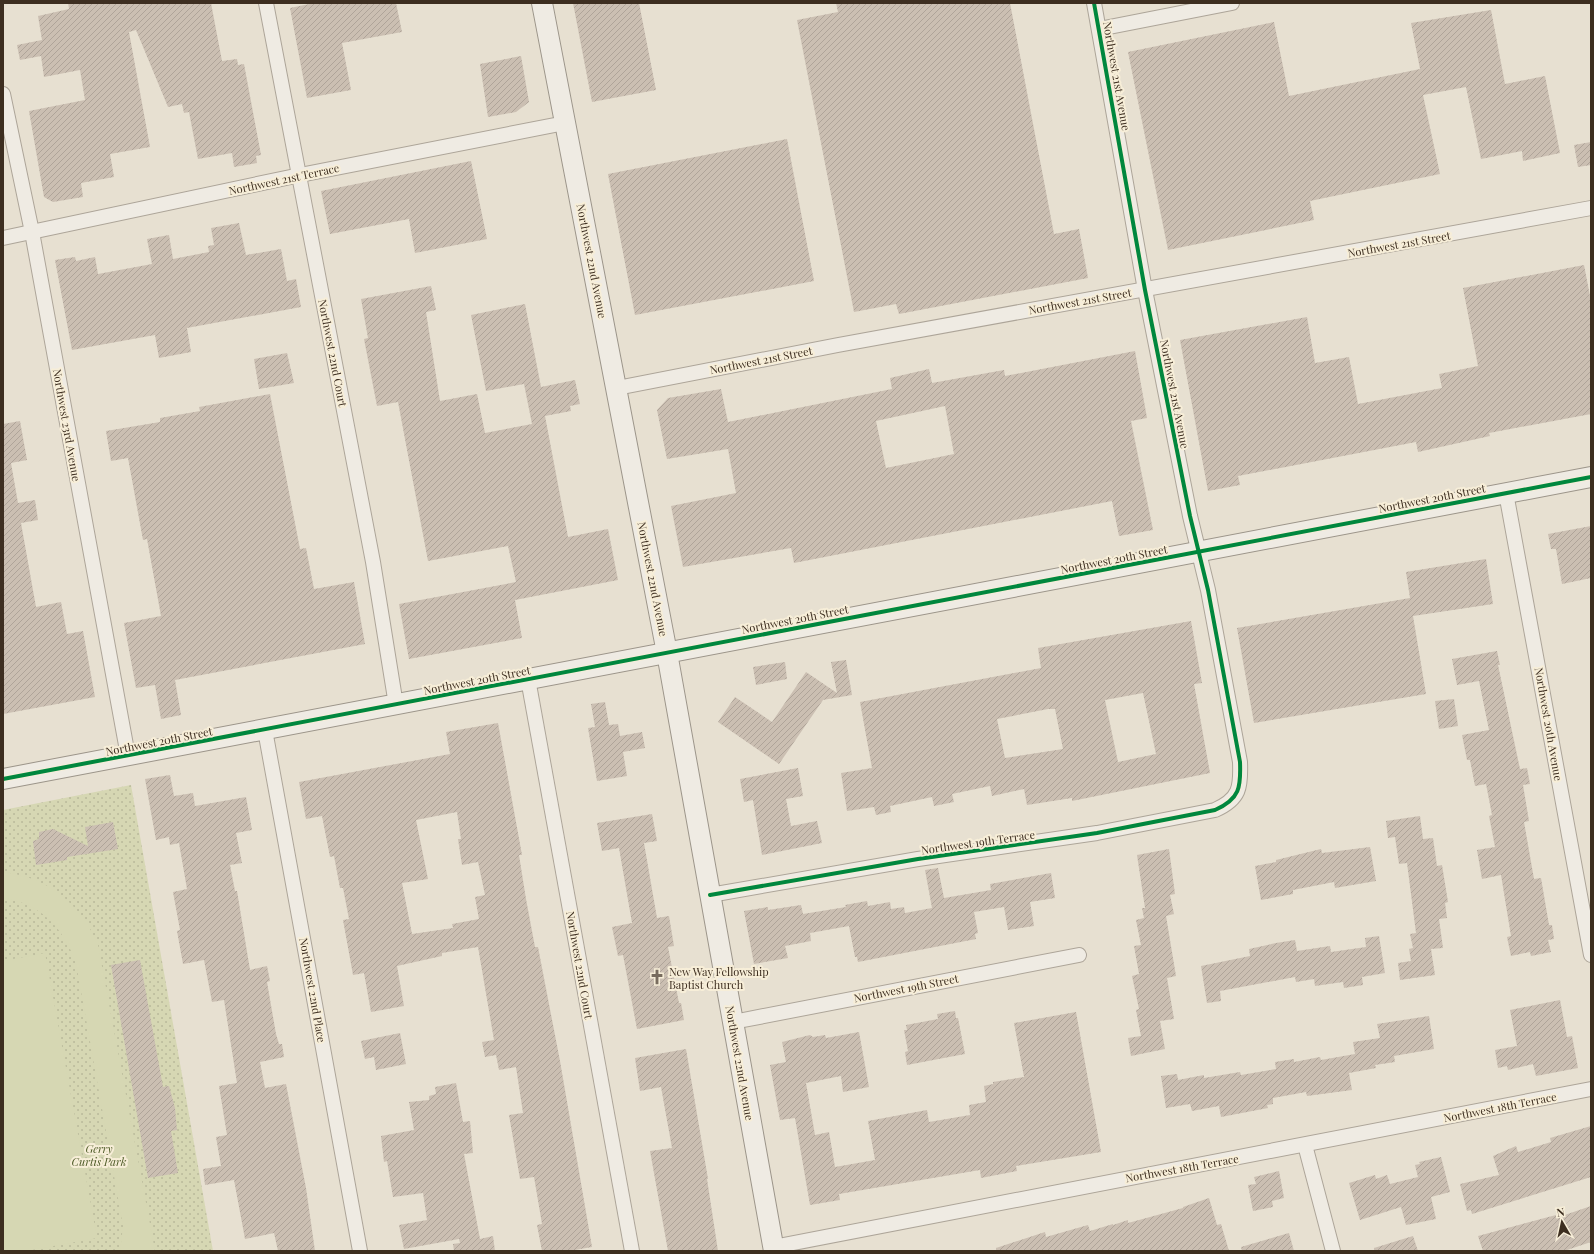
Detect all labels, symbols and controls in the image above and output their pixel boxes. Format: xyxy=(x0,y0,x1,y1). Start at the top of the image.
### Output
street label: Northwest 21st Avenue xyxy=(1100,20,1134,132)
street label: Northwest 21st Terrace xyxy=(227,160,341,198)
street label: Northwest 22nd Avenue xyxy=(574,203,611,320)
street label: Northwest 21st Street xyxy=(1346,228,1452,260)
street label: Northwest 21st Street xyxy=(1027,285,1133,317)
street label: Northwest 22nd Court xyxy=(315,298,351,408)
street label: Northwest 21st Avenue xyxy=(1157,338,1193,450)
street label: Northwest 21st Street xyxy=(708,343,814,377)
street label: Northwest 23rd Avenue xyxy=(50,368,84,483)
street label: Northwest 20th Street xyxy=(1377,480,1487,516)
street label: Northwest 22nd Avenue xyxy=(635,521,672,638)
street label: Northwest 20th Street xyxy=(1059,541,1169,577)
street label: Northwest 20th Street xyxy=(740,601,850,637)
street label: Northwest 20th Street xyxy=(422,662,532,698)
street label: Northwest 20th Avenue xyxy=(1532,666,1566,782)
street label: Northwest 20th Street xyxy=(104,723,214,759)
street label: Northwest 19th Terrace xyxy=(920,827,1036,857)
street label: Northwest 22nd Court xyxy=(563,910,597,1020)
street label: Northwest 22nd Place xyxy=(296,936,330,1044)
place label: New Way Fellowship Baptist Church xyxy=(669,964,769,992)
church icon: New Way Fellowship Baptist Church xyxy=(648,968,666,986)
street label: Northwest 19th Street xyxy=(852,970,960,1006)
street label: Northwest 22nd Avenue xyxy=(723,1004,758,1122)
street label: Northwest 18th Terrace xyxy=(1442,1089,1558,1125)
park label: Gerry Curtis Park xyxy=(72,1141,127,1169)
street label: Northwest 18th Terrace xyxy=(1124,1151,1240,1185)
north arrow xyxy=(1542,1202,1582,1242)
text: N xyxy=(1555,1204,1566,1220)

